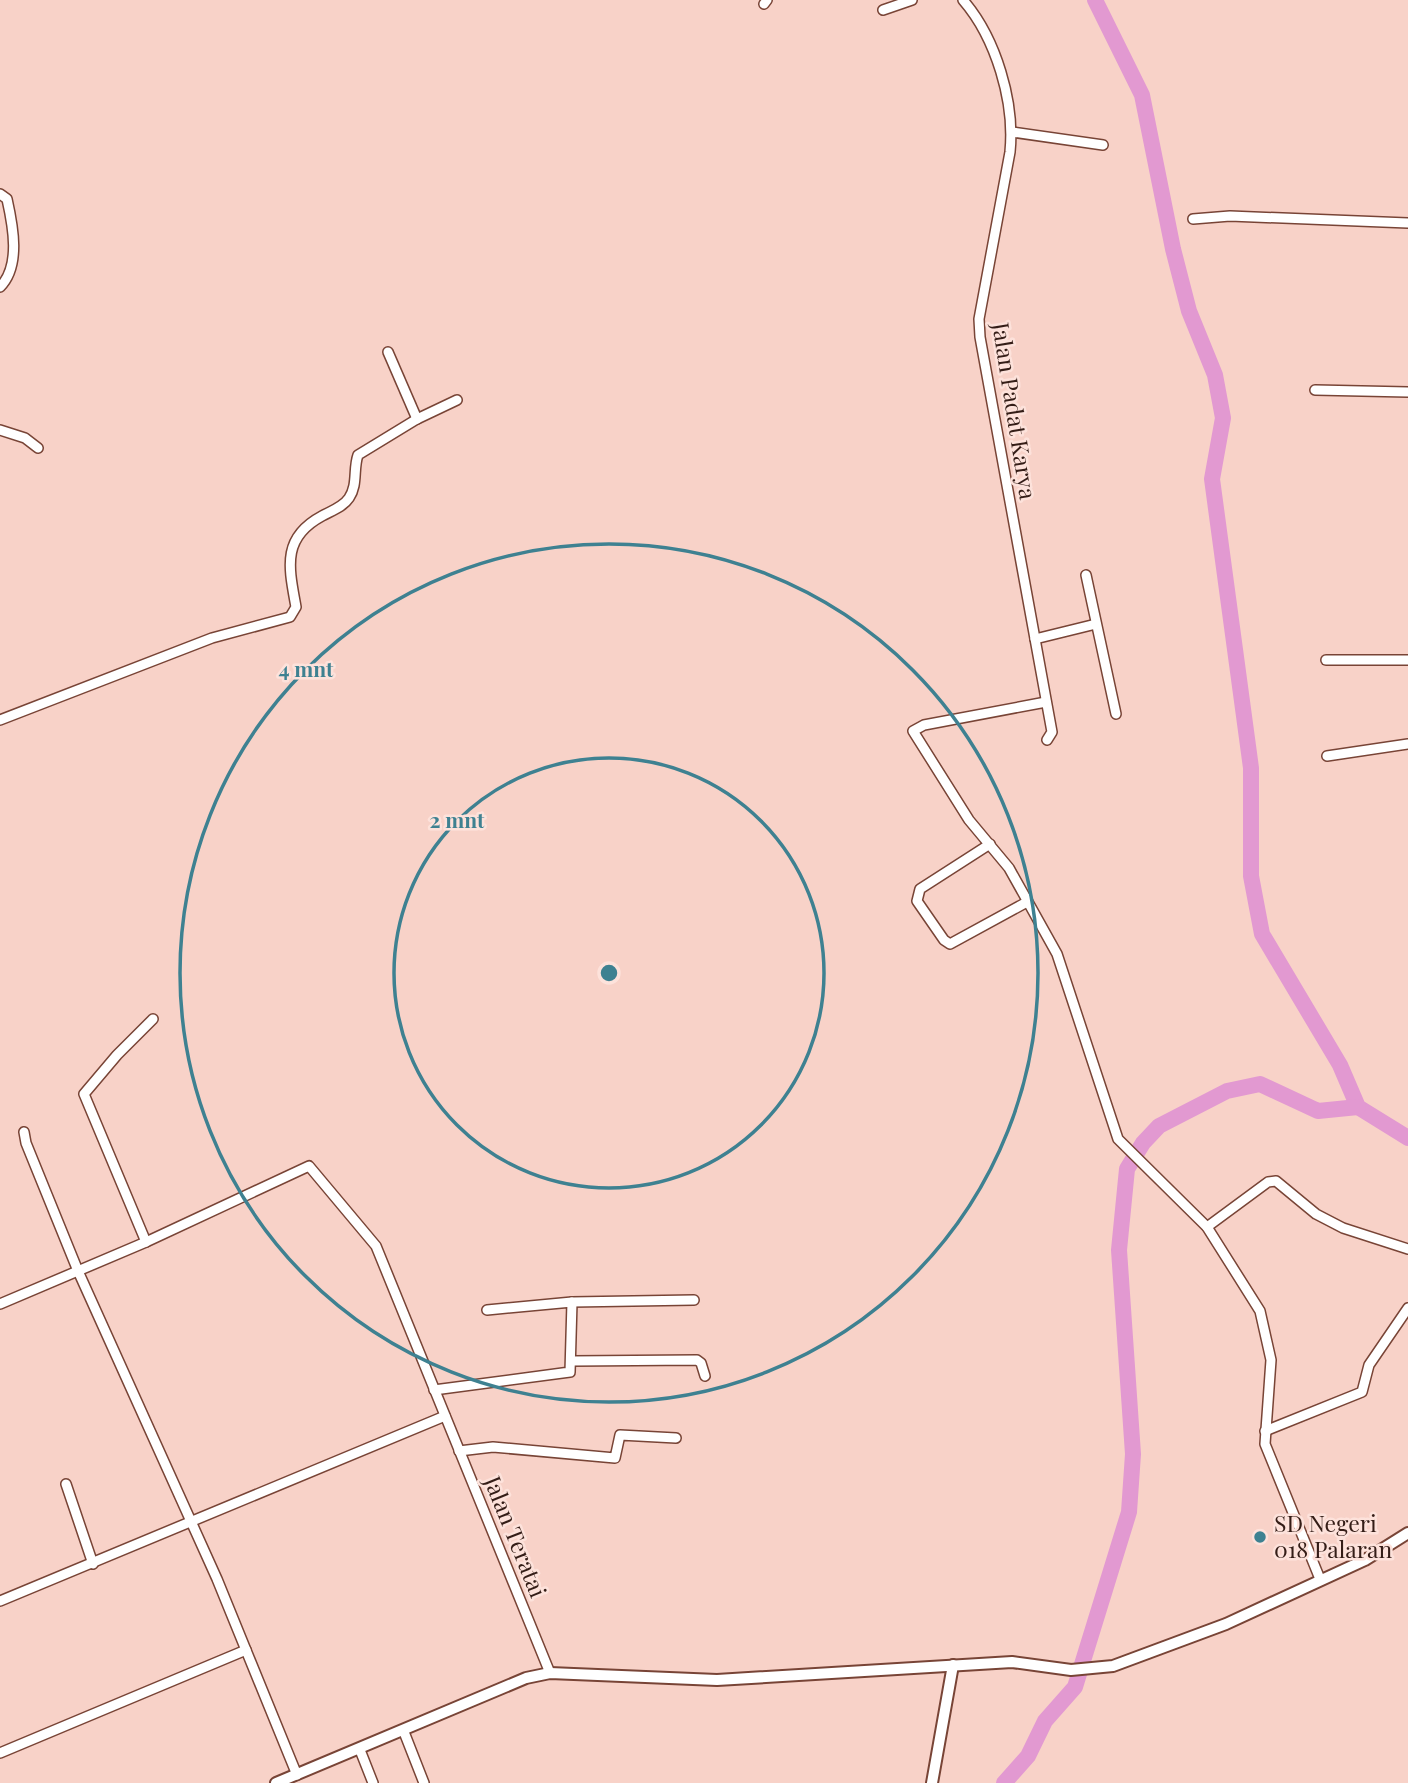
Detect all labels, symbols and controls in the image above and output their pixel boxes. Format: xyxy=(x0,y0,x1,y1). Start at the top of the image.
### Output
street label: Jalan Padat Karya xyxy=(986,319,1045,502)
text: 4 mnt xyxy=(278,654,334,682)
text: 2 mnt xyxy=(430,805,485,833)
centre of rings xyxy=(597,961,621,985)
street label: Jalan Teratai xyxy=(478,1470,555,1602)
place label: SD Negeri 018 Palaran xyxy=(1274,1507,1392,1564)
marker: SD Negeri 018 Palaran xyxy=(1252,1529,1268,1545)

